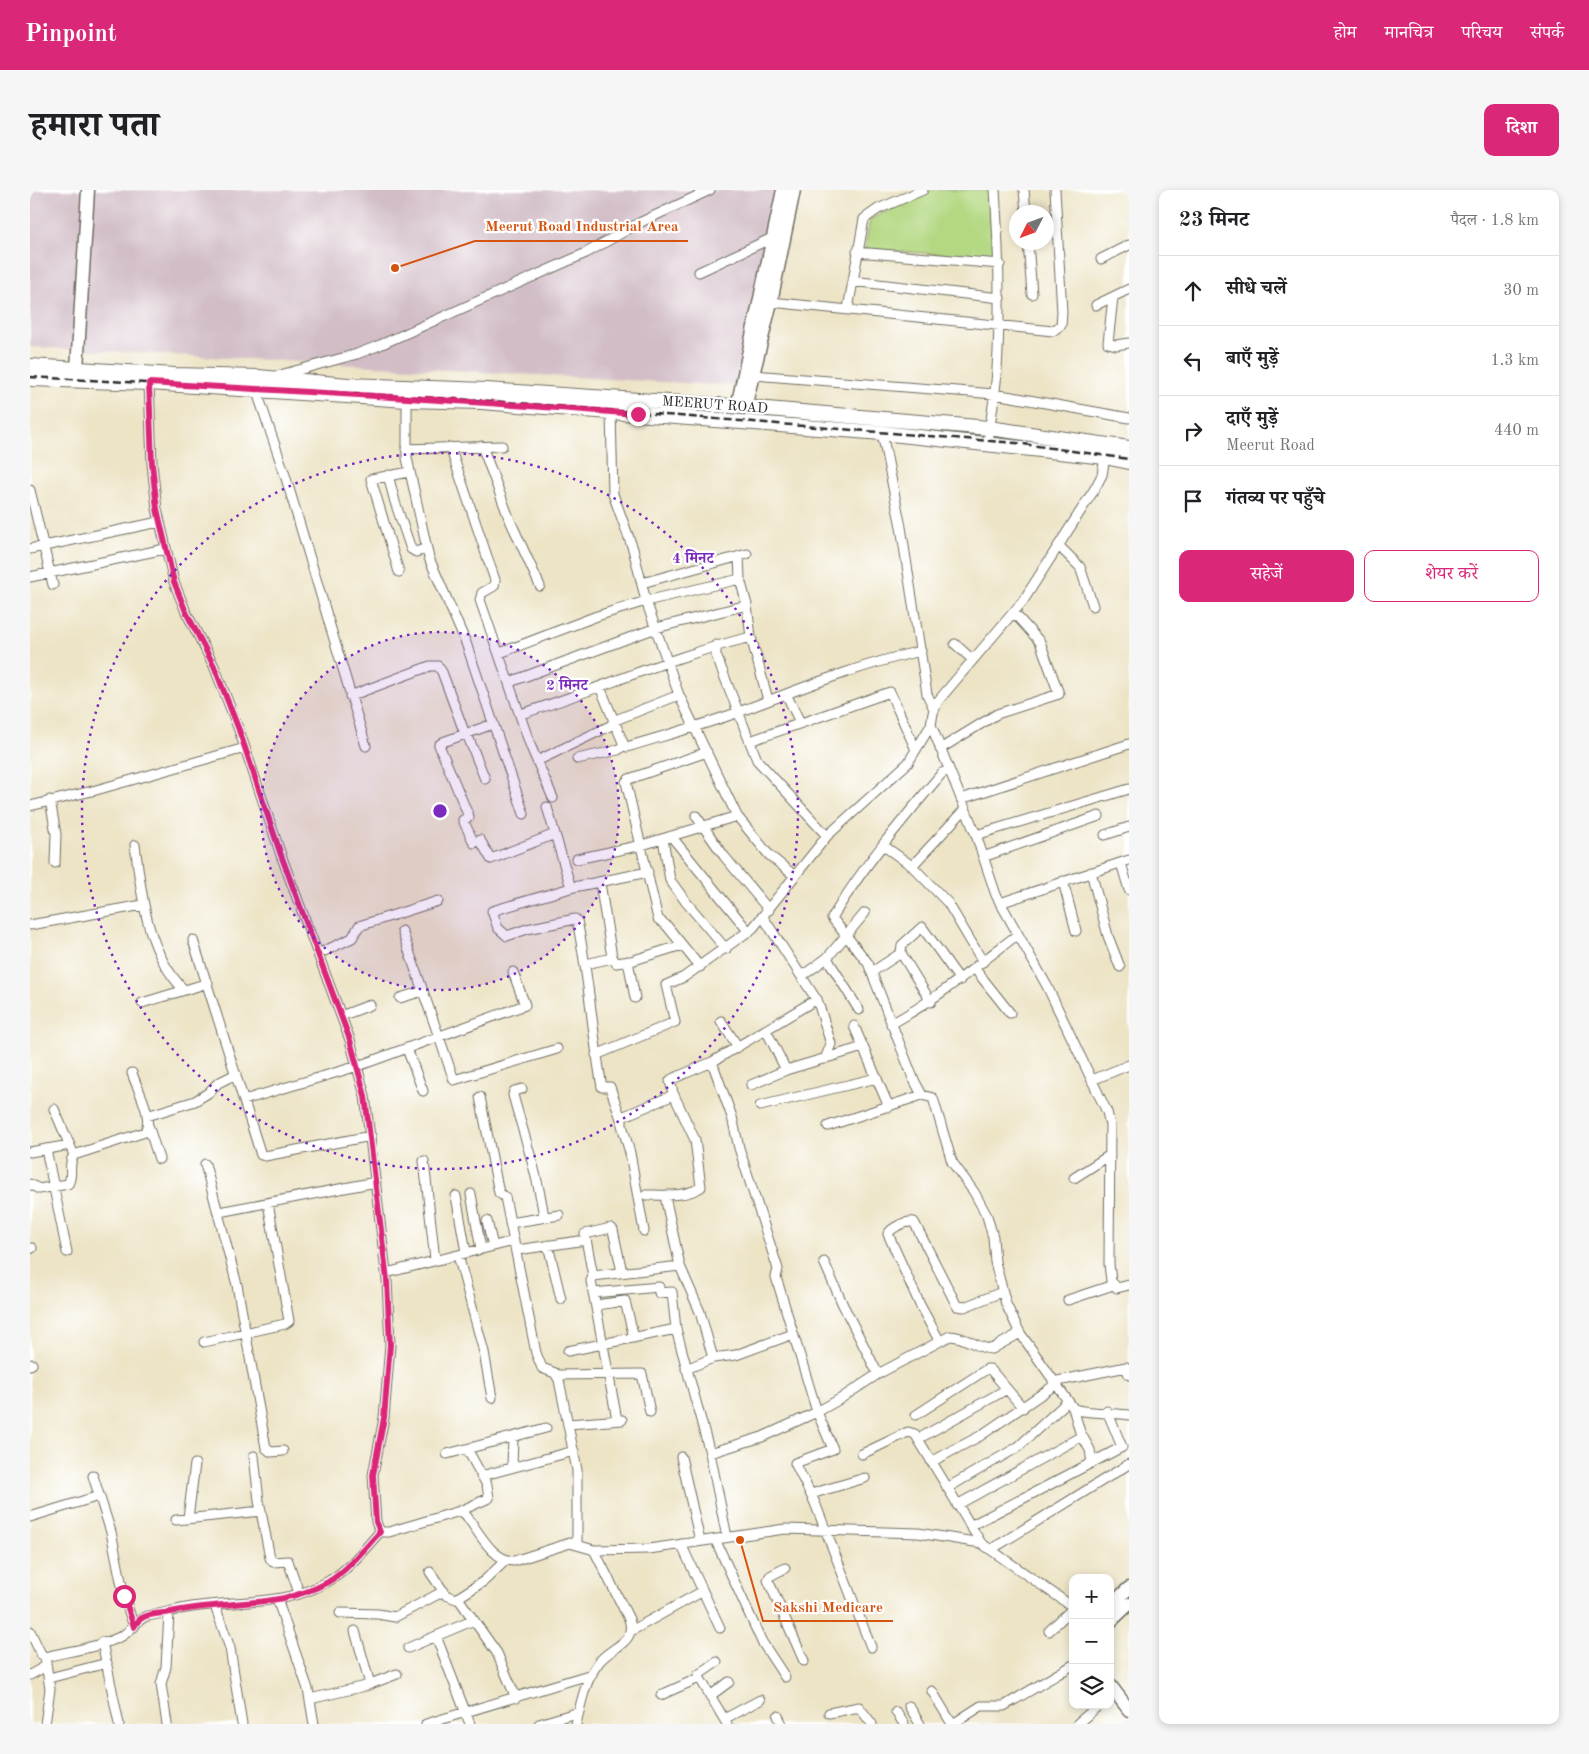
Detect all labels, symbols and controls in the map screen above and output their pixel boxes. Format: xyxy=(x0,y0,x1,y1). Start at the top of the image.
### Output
text: Pinpoint xyxy=(25,23,117,47)
text: होम xyxy=(1334,24,1357,42)
text: मानचित्र xyxy=(1385,24,1433,42)
text: परिचय xyxy=(1461,24,1502,42)
text: संपर्क xyxy=(1530,24,1564,42)
button: दिशा xyxy=(1484,104,1559,156)
text: हमारा पता xyxy=(30,109,159,144)
north arrow xyxy=(1009,205,1054,250)
text: 23 मिनट xyxy=(1179,210,1249,231)
callout: Meerut Road Industrial Area xyxy=(475,211,688,241)
text: पैदल · 1.8 km xyxy=(1451,213,1539,229)
text: Meerut Road Industrial Area xyxy=(485,220,679,235)
icon: ahead xyxy=(1179,277,1207,305)
text: सीधे चलें xyxy=(1226,280,1286,299)
text: 30 m xyxy=(1503,283,1539,299)
icon: left xyxy=(1179,347,1207,375)
text: बाएँ मुड़ें xyxy=(1226,350,1278,369)
text: 1.3 km xyxy=(1490,353,1539,369)
street label: MEERUT ROAD xyxy=(662,394,768,416)
route end xyxy=(627,403,650,426)
text: दाएँ मुड़ें xyxy=(1226,410,1278,429)
icon: right xyxy=(1179,417,1207,445)
text: 440 m xyxy=(1494,423,1539,439)
text: Meerut Road xyxy=(1226,438,1315,454)
icon: arrive xyxy=(1179,487,1207,515)
text: गंतव्य पर पहुँचे xyxy=(1226,490,1325,509)
text: 4 मिनट xyxy=(672,549,715,567)
button: सहेजें xyxy=(1179,550,1354,602)
button: शेयर करें xyxy=(1364,550,1539,602)
text: 2 मिनट xyxy=(546,676,589,694)
centre of rings xyxy=(431,802,449,820)
map controls xyxy=(1069,1574,1114,1709)
button: + xyxy=(1069,1574,1114,1619)
route start xyxy=(113,1585,136,1608)
callout: Sakshi Medicare xyxy=(763,1591,893,1621)
text: Sakshi Medicare xyxy=(773,1601,883,1616)
button: − xyxy=(1069,1619,1114,1664)
button: layers xyxy=(1069,1664,1114,1709)

